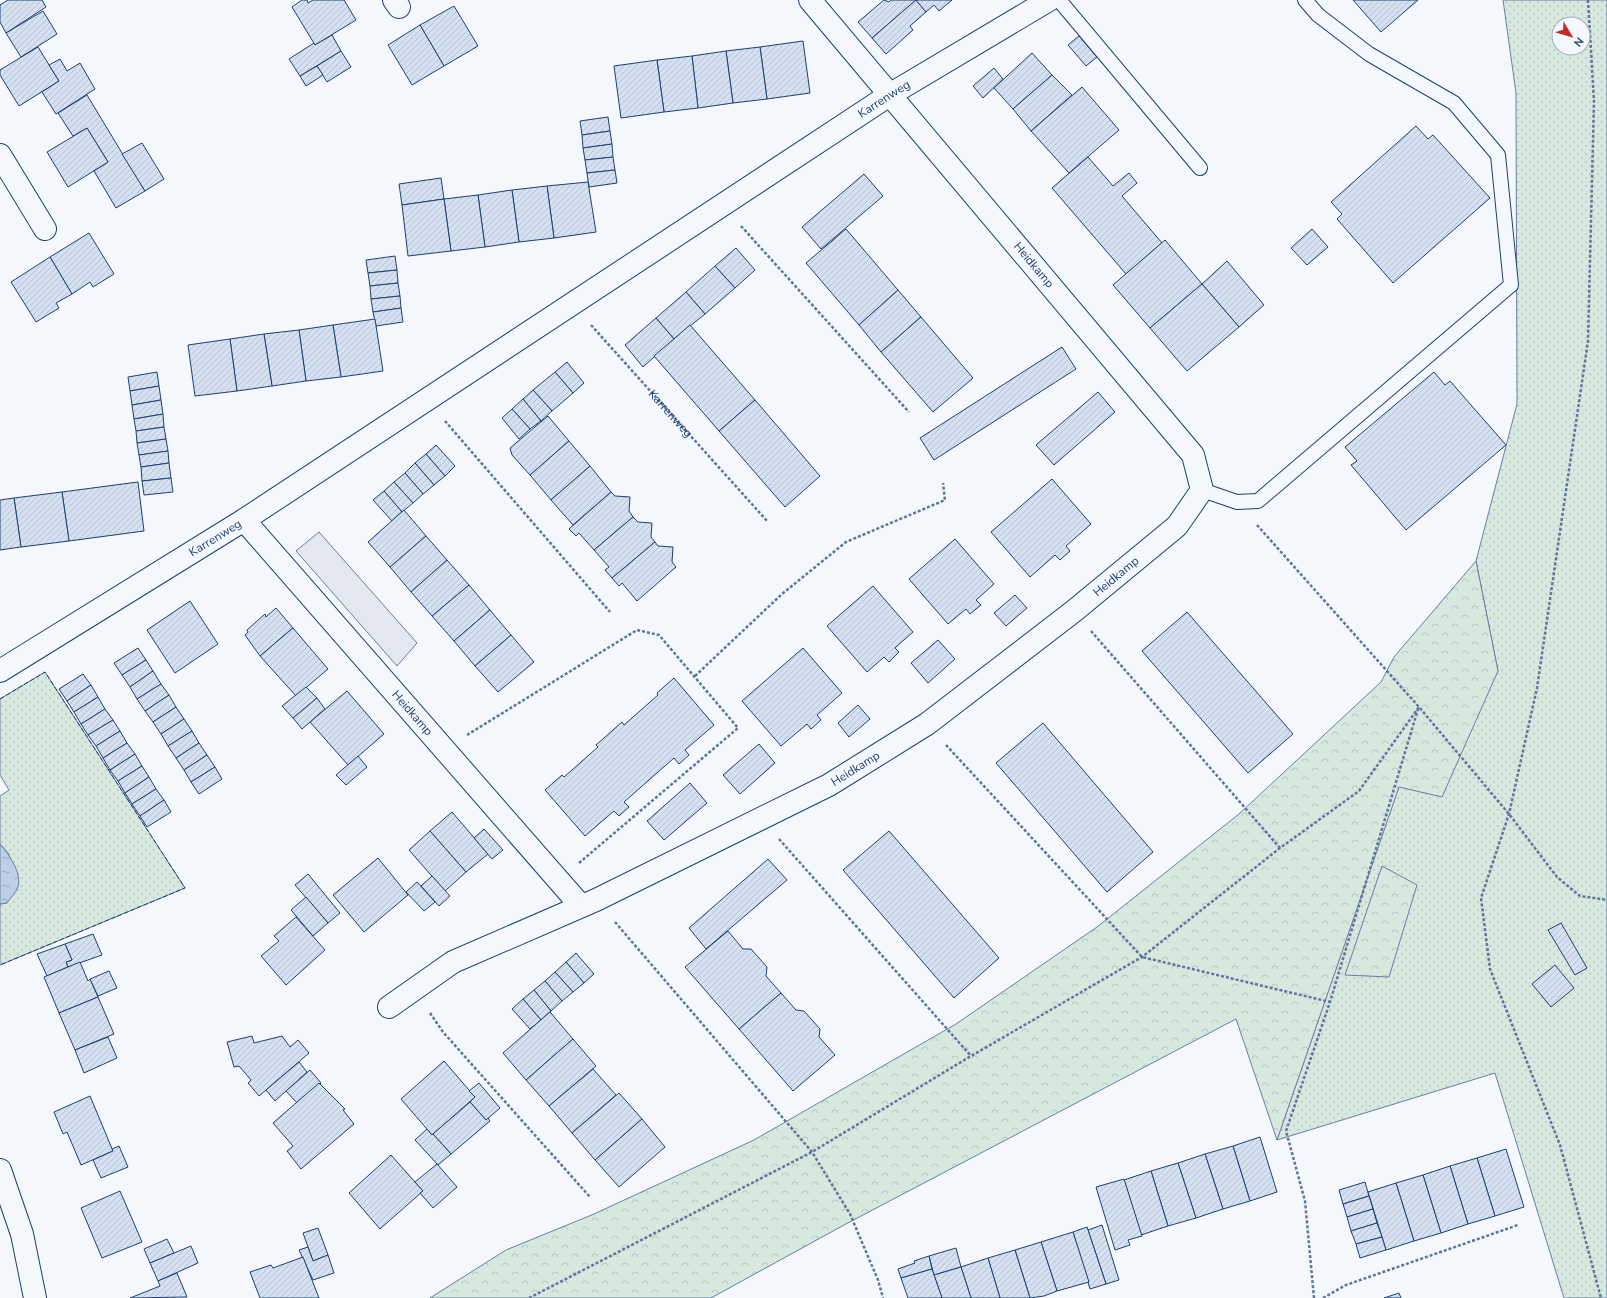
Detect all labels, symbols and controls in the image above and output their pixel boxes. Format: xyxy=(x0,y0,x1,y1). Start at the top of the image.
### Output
north arrow xyxy=(1551,16,1591,56)
text: N xyxy=(1570,34,1587,50)
street label: Karrenweg xyxy=(855,76,913,122)
street label: Heidkamp xyxy=(1010,239,1058,291)
street label: Karrenweg xyxy=(645,386,696,441)
street label: Karrenweg xyxy=(186,516,244,560)
street label: Heidkamp xyxy=(1090,553,1142,600)
street label: Heidkamp xyxy=(388,687,436,739)
street label: Heidkamp xyxy=(828,747,883,790)

